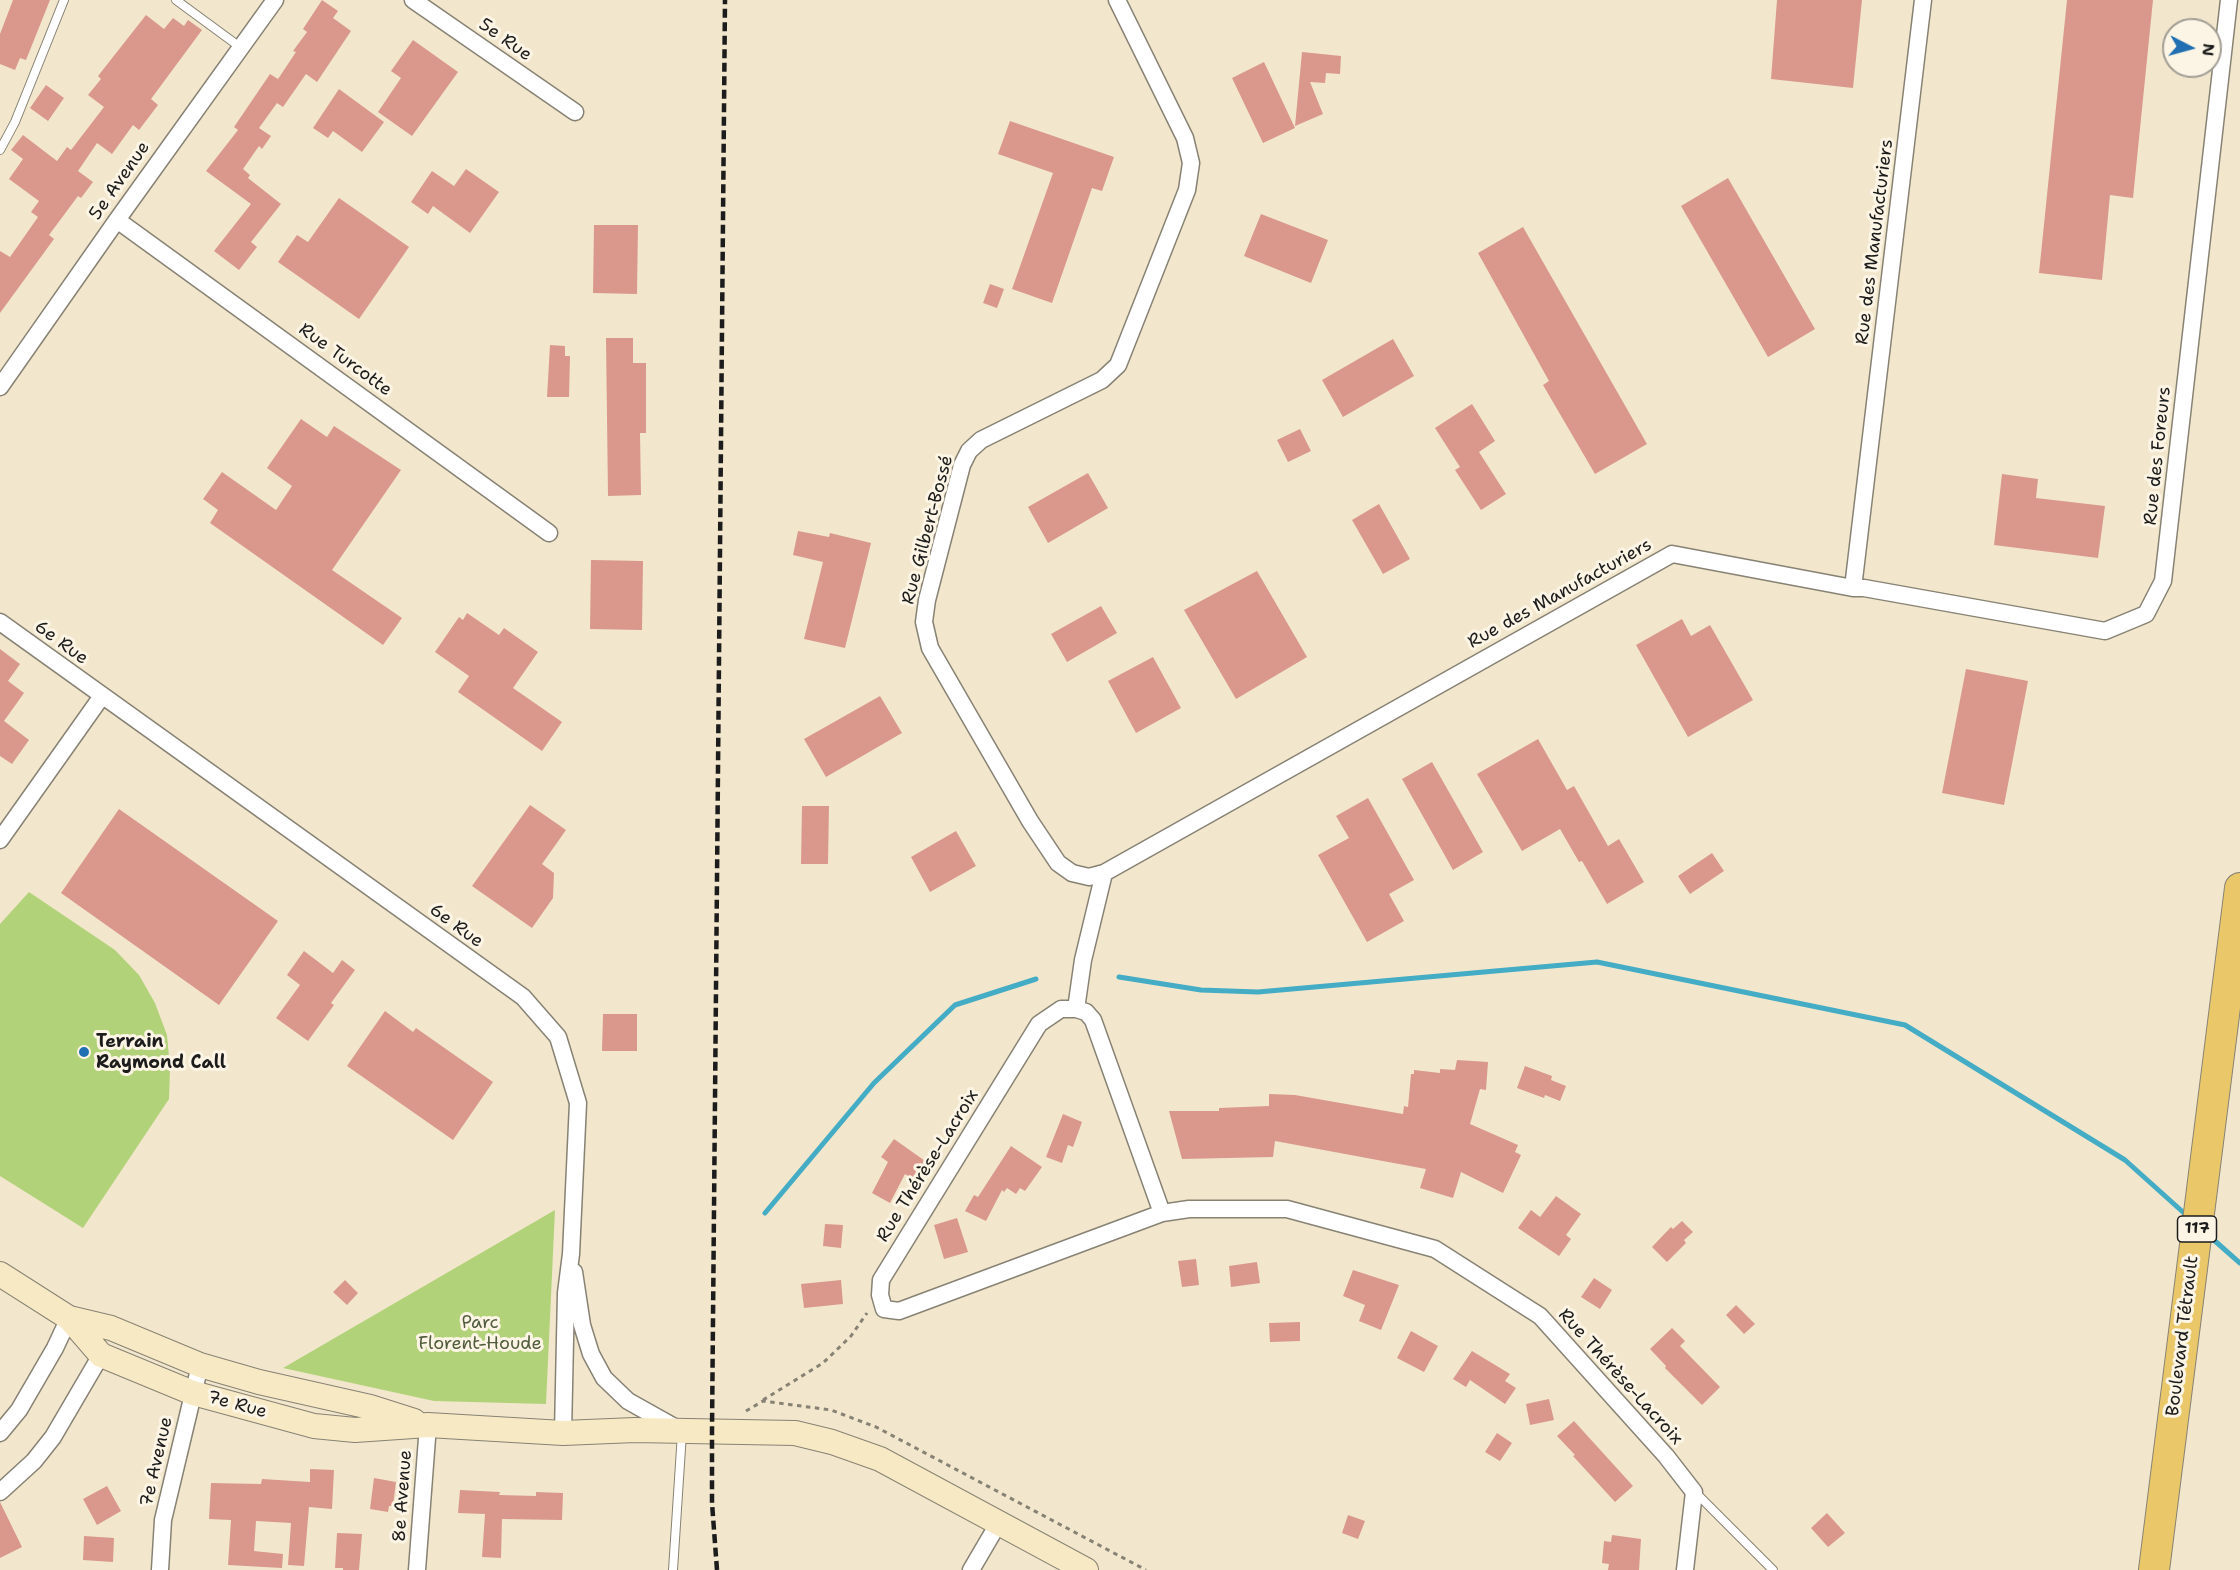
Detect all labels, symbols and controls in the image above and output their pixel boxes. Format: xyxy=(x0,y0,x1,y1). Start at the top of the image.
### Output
street label: 5e Rue xyxy=(474,14,536,66)
north arrow xyxy=(2162,18,2222,78)
text: N xyxy=(2197,42,2220,57)
street label: 5e Avenue xyxy=(85,138,155,224)
street label: Rue des Manufacturiers xyxy=(1852,138,1898,346)
street label: Rue Turcotte xyxy=(294,319,396,401)
street label: Rue des Foreurs xyxy=(2140,386,2176,526)
street label: Rue Gilbert-Bossé xyxy=(898,453,958,607)
street label: Rue des Manufacturiers xyxy=(1464,534,1656,654)
street label: 6e Rue xyxy=(30,616,92,670)
street label: 6e Rue xyxy=(425,899,487,953)
place label: Terrain Raymond Call xyxy=(96,1031,226,1074)
marker: Terrain Raymond Call xyxy=(77,1045,91,1059)
street label: Rue Thérèse-Lacroix xyxy=(872,1086,984,1246)
road number: 117 xyxy=(2178,1216,2216,1242)
street label: Boulevard Tétrault xyxy=(2162,1255,2204,1417)
street label: Rue Thérèse-Lacroix xyxy=(1553,1305,1687,1449)
park label: Parc Florent-Houde xyxy=(418,1312,542,1354)
street label: 7e Rue xyxy=(205,1387,269,1423)
street label: 7e Avenue xyxy=(136,1415,178,1509)
street label: 8e Avenue xyxy=(389,1449,417,1543)

